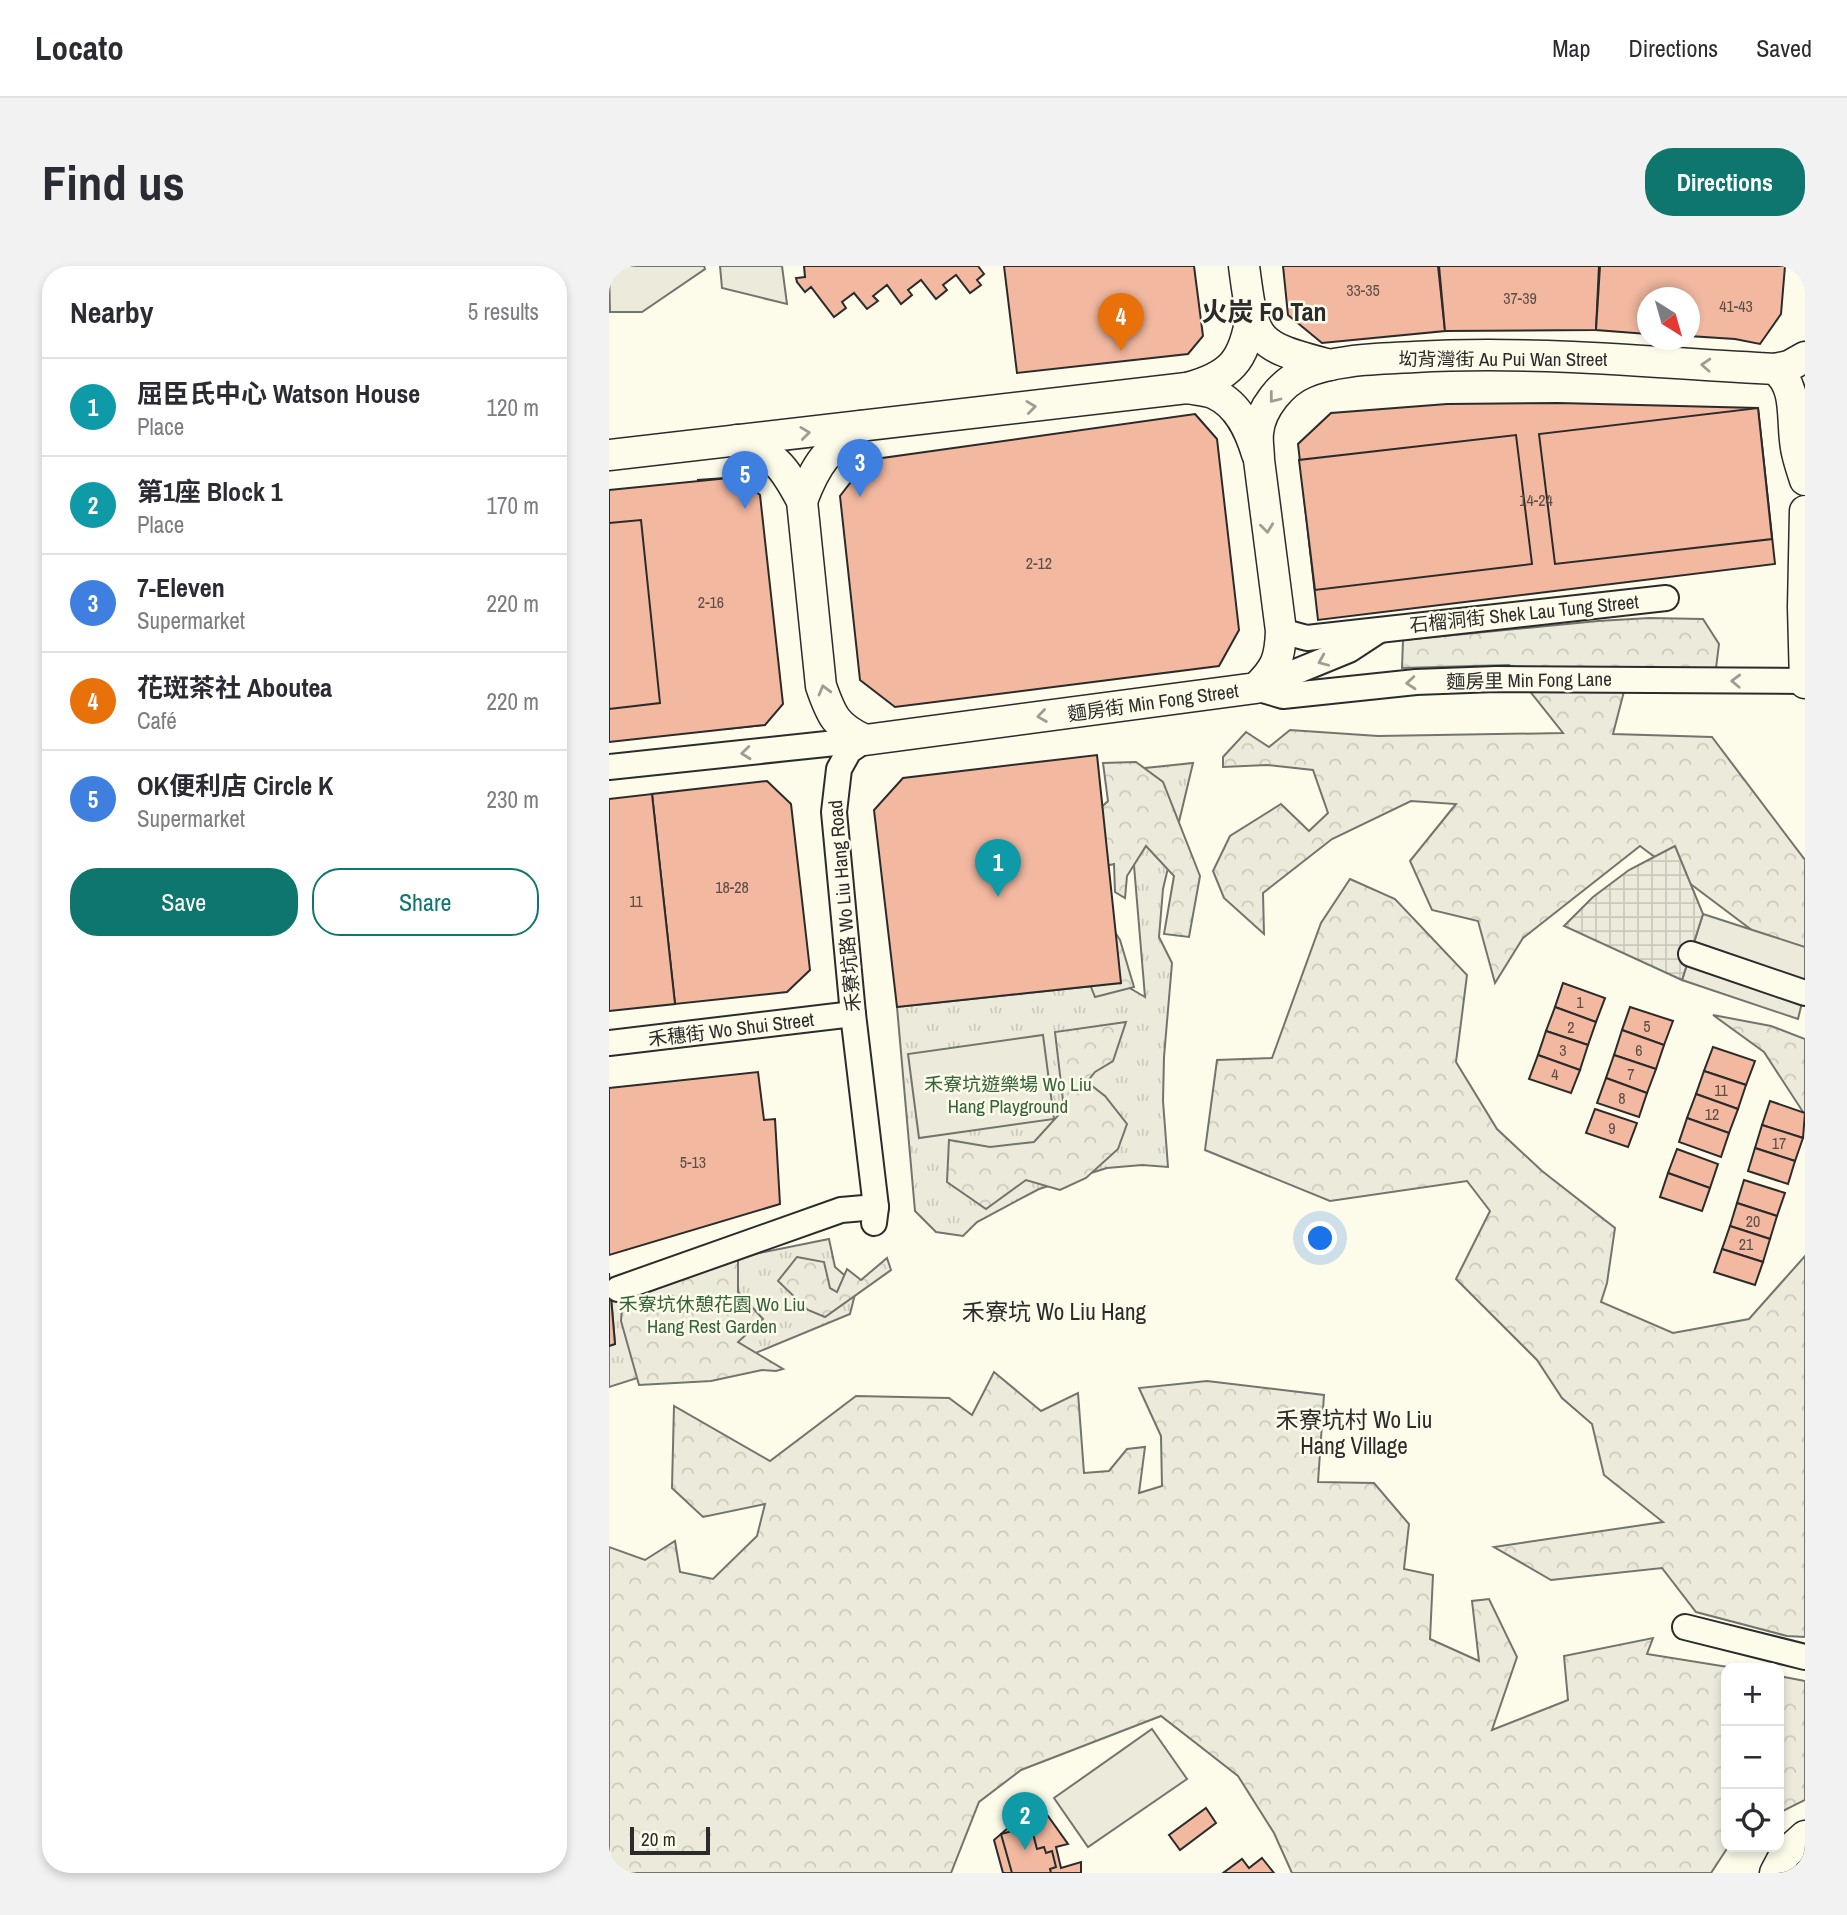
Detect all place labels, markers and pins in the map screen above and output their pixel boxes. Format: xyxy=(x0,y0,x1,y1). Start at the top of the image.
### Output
pin: 4 xyxy=(1098,293,1144,351)
pin: 3 xyxy=(837,439,883,497)
pin: 5 xyxy=(722,451,768,509)
pin: 1 xyxy=(975,839,1021,897)
pin: 2 xyxy=(1002,1792,1048,1850)

